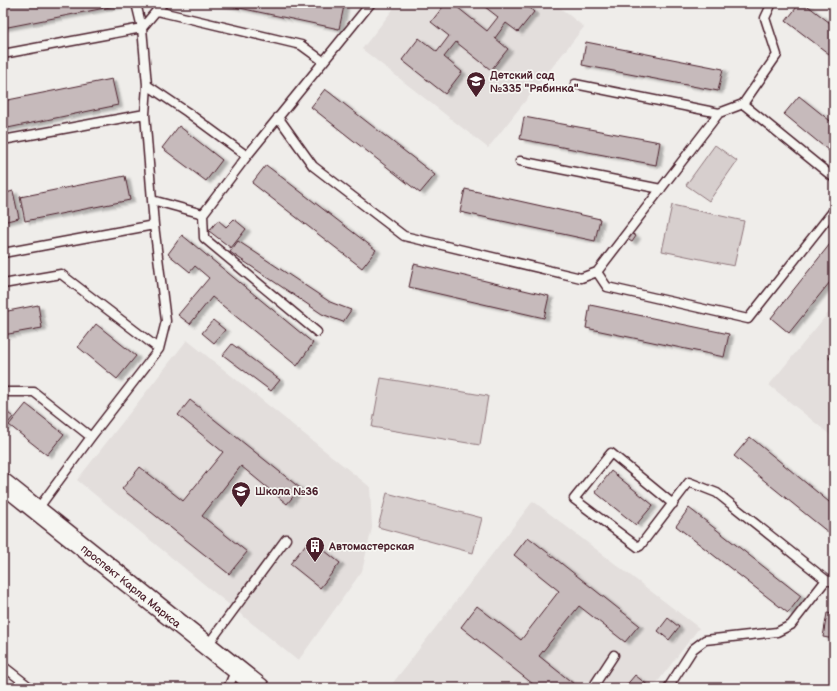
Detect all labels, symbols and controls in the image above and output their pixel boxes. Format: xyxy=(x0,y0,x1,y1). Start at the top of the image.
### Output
place label: Детский сад №335 "Рябинка" xyxy=(490,69,579,95)
school or university icon: Детский сад №335 "Рябинка" xyxy=(465,70,487,98)
school or university icon: Школа №36 xyxy=(230,480,252,508)
place label: Школа №36 xyxy=(255,485,319,498)
building icon: Автомастерская xyxy=(304,535,326,563)
place label: Автомастерская xyxy=(328,540,414,553)
street label: проспект Карла Маркса xyxy=(78,542,184,631)

